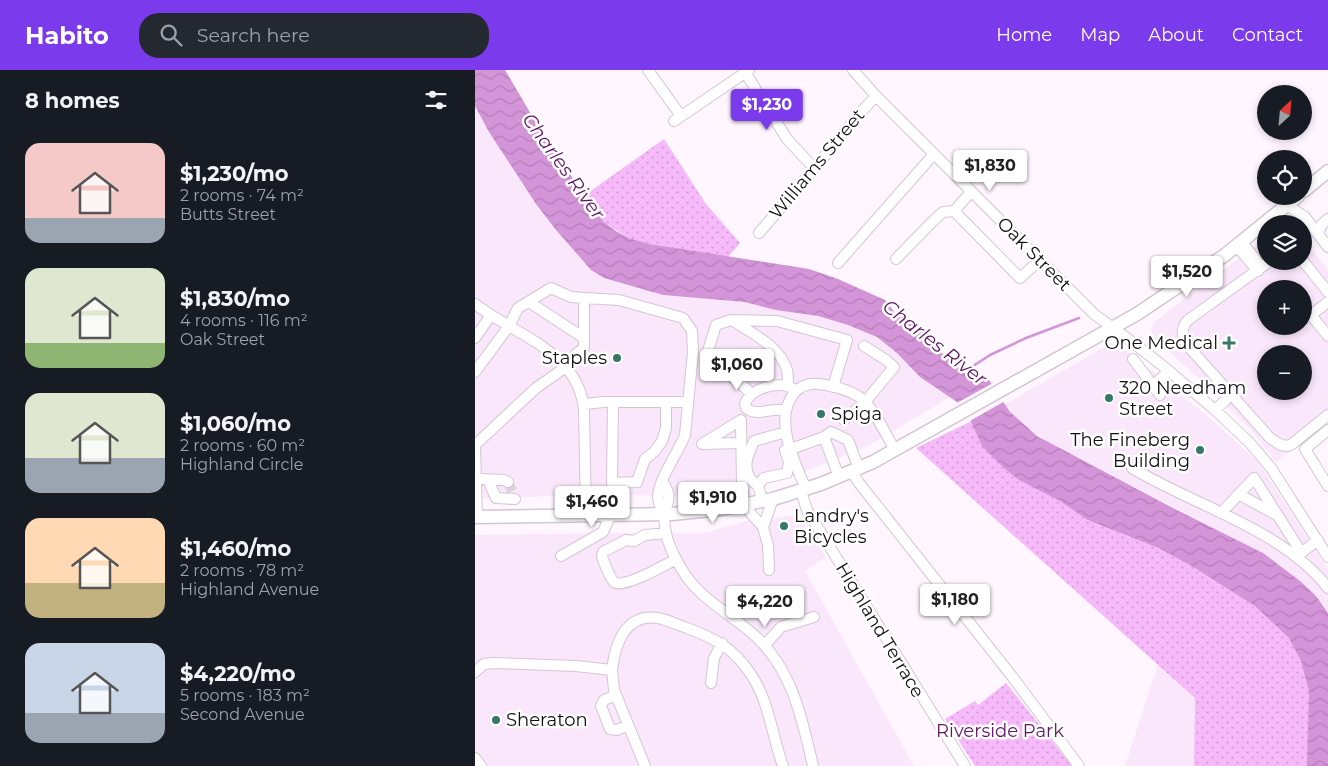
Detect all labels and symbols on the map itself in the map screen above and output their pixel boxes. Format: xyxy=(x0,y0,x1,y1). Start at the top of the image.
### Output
north arrow xyxy=(1257,85,1313,140)
pin: $1,230 xyxy=(726,88,808,131)
street label: Williams Street xyxy=(765,105,869,223)
water label: Charles River xyxy=(517,109,610,224)
pin: $1,830 xyxy=(949,150,1031,192)
street label: Oak Street xyxy=(992,212,1076,296)
pin: $1,520 xyxy=(1146,256,1228,298)
water label: Charles River xyxy=(878,295,992,390)
place label: One Medical xyxy=(1104,332,1218,354)
marker: One Medical xyxy=(1222,336,1236,350)
place label: Staples xyxy=(542,347,607,369)
pin: $1,060 xyxy=(696,348,778,391)
marker: Staples xyxy=(611,352,623,364)
place label: 320 Needham Street xyxy=(1119,377,1246,420)
marker: 320 Needham Street xyxy=(1103,392,1115,404)
place label: Spiga xyxy=(831,403,882,425)
marker: Spiga xyxy=(815,408,827,420)
place label: The Fineberg Building xyxy=(1070,429,1190,472)
marker: The Fineberg Building xyxy=(1194,444,1206,456)
pin: $1,910 xyxy=(672,482,754,524)
pin: $1,460 xyxy=(551,486,633,528)
place label: Landry's Bicycles xyxy=(794,505,869,548)
marker: Landry's Bicycles xyxy=(778,520,790,532)
street label: Highland Terrace xyxy=(831,558,929,702)
pin: $1,180 xyxy=(914,584,996,626)
pin: $4,220 xyxy=(724,586,806,628)
place label: Sheraton xyxy=(506,709,588,731)
marker: Sheraton xyxy=(490,714,502,726)
park label: Riverside Park xyxy=(936,720,1064,742)

